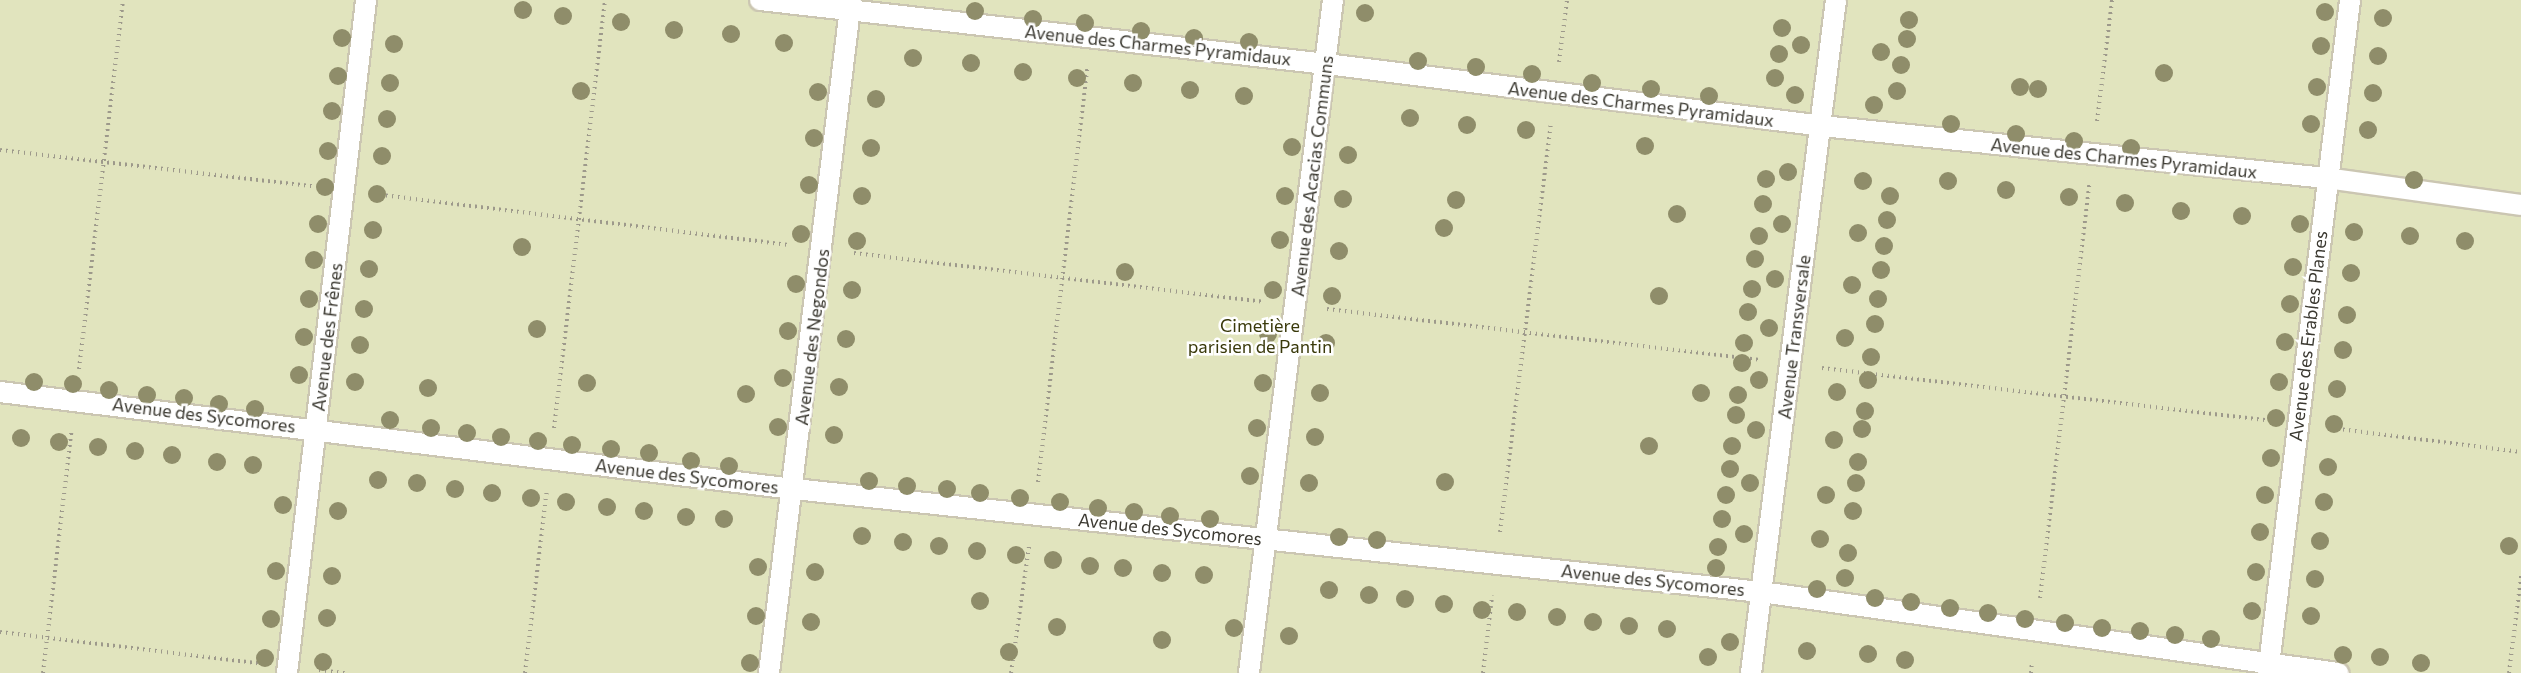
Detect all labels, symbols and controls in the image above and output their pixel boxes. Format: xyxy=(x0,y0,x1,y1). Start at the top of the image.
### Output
street label: Avenue des Charmes Pyramidaux xyxy=(1024,20,1292,70)
street label: Avenue des Acacias Communs xyxy=(1286,54,1338,298)
street label: Avenue des Charmes Pyramidaux xyxy=(1507,77,1775,131)
street label: Avenue des Charmes Pyramidaux xyxy=(1990,133,2258,183)
street label: Avenue des Erables Planes xyxy=(2284,230,2332,442)
street label: Avenue des Negondos xyxy=(790,247,834,427)
street label: Avenue Transversale xyxy=(1773,254,1815,420)
street label: Avenue des Frênes xyxy=(307,262,347,412)
park label: Cimetière parisien de Pantin xyxy=(1188,315,1332,358)
street label: Avenue des Sycomores xyxy=(111,393,297,437)
street label: Avenue des Sycomores xyxy=(594,454,780,498)
street label: Avenue des Sycomores xyxy=(1077,509,1263,549)
street label: Avenue des Sycomores xyxy=(1560,560,1746,600)

